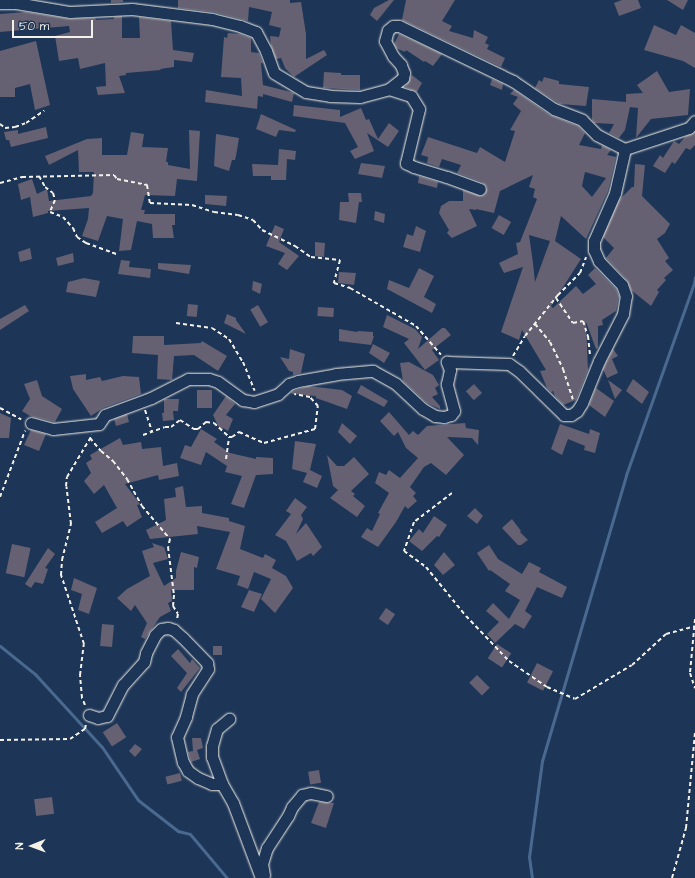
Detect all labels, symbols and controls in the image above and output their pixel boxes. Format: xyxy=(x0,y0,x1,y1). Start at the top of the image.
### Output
scale bar xyxy=(14,12,95,38)
text: 50 m xyxy=(19,18,49,35)
north arrow xyxy=(12,826,52,866)
text: N xyxy=(12,843,27,850)

